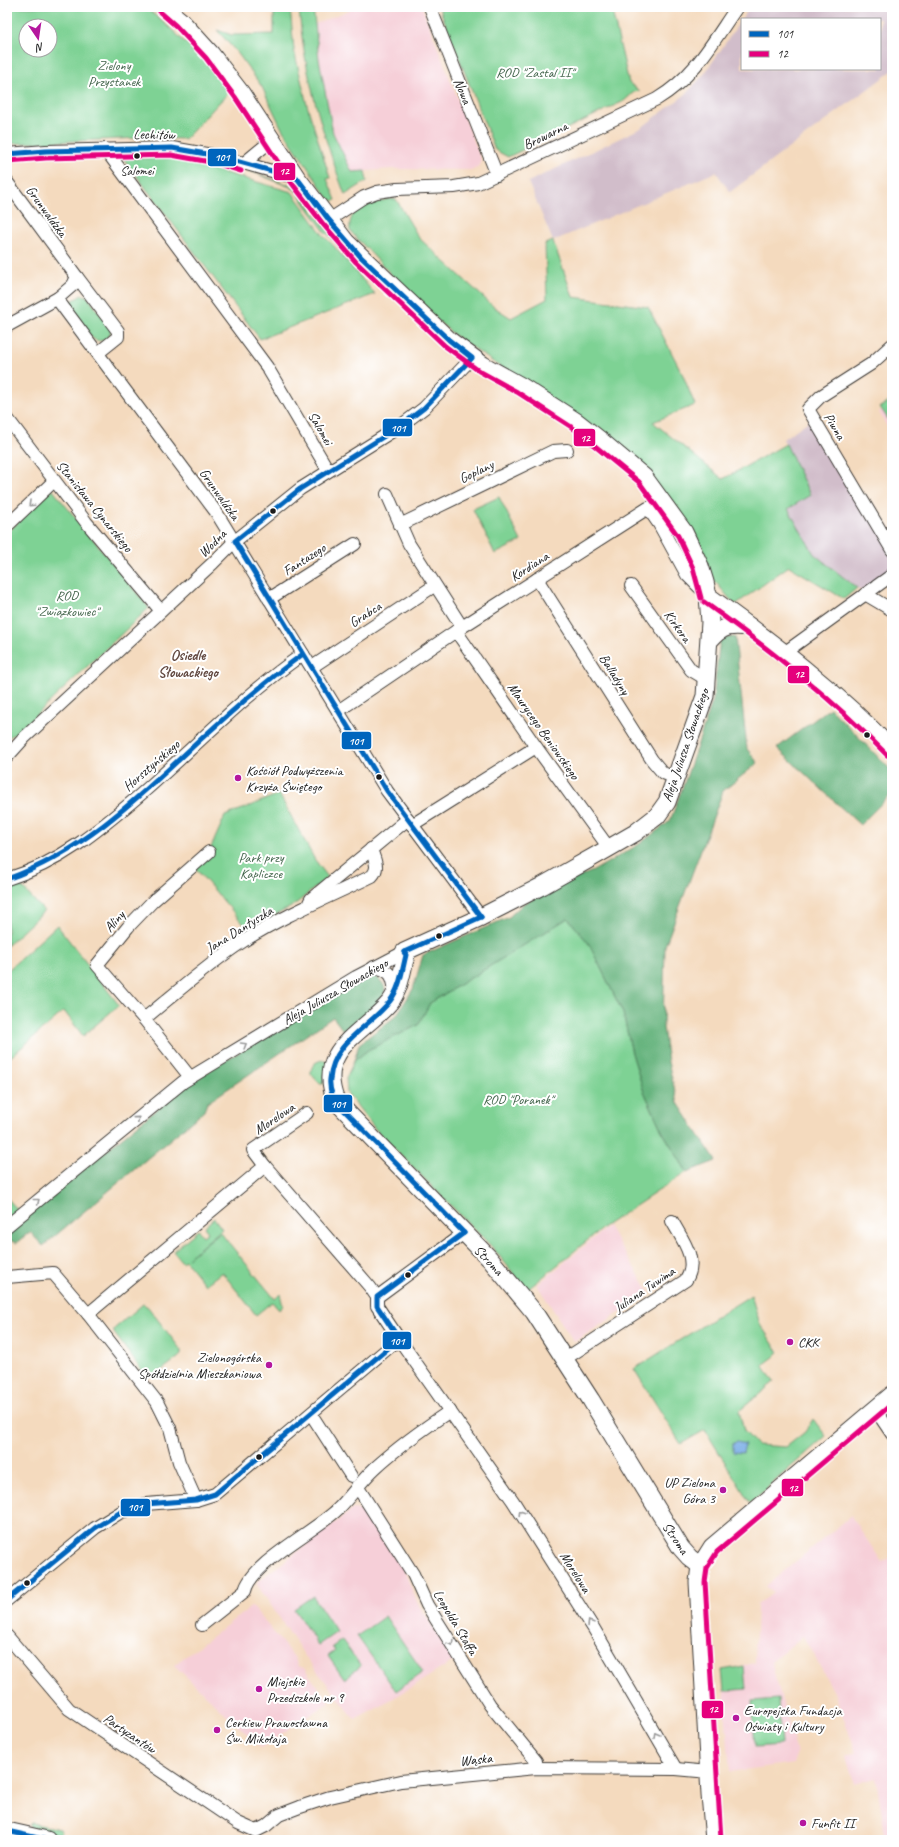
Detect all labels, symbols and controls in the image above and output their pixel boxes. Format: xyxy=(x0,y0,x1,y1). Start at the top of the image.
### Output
north arrow xyxy=(18,18,58,58)
legend xyxy=(741,18,881,70)
text: 101 xyxy=(777,26,794,42)
text: N xyxy=(33,40,45,56)
text: 12 xyxy=(777,46,789,62)
park label: Zielony Przystanek xyxy=(88,57,142,90)
park label: ROD "Zastal II" xyxy=(496,64,577,81)
street label: Nowa xyxy=(450,76,476,108)
street label: Browarna xyxy=(520,117,571,153)
street label: Lechitów xyxy=(133,126,177,143)
line badge: 101 xyxy=(207,148,237,167)
text: 101 xyxy=(215,150,230,164)
marker: Salomei xyxy=(132,151,142,161)
line badge: 12 xyxy=(273,162,296,181)
place label: Salomei xyxy=(120,163,155,179)
text: 12 xyxy=(279,164,290,178)
street label: Grunwaldzka xyxy=(22,182,72,241)
street label: Salomei xyxy=(304,408,338,450)
street label: Piwna xyxy=(820,410,850,444)
line badge: 101 xyxy=(382,418,413,437)
text: 101 xyxy=(391,421,406,435)
line badge: 12 xyxy=(573,428,596,447)
text: 12 xyxy=(580,431,591,445)
street label: Goplany xyxy=(456,455,497,487)
street label: Stanisława Cynarskiego xyxy=(53,457,137,556)
street label: Grunwaldzka xyxy=(196,465,244,524)
one-way arrow xyxy=(28,499,36,506)
unlabelled marker xyxy=(268,506,278,516)
street label: Wodna xyxy=(195,525,231,561)
street label: Fantazego xyxy=(280,539,330,579)
street label: Kordiana xyxy=(507,547,552,585)
park label: ROD "Związkowiec" xyxy=(35,587,101,620)
street label: Grabca xyxy=(346,597,386,631)
street label: Kirkora xyxy=(660,607,696,647)
district label: Osiedle Słowackiego xyxy=(158,646,219,682)
street label: Balladyny xyxy=(595,651,634,699)
line badge: 12 xyxy=(787,665,810,684)
text: 12 xyxy=(794,667,805,681)
street label: Maurycego Beniowskiego xyxy=(504,680,584,784)
street label: Aleja Juliusza Słowackiego xyxy=(658,684,713,804)
unlabelled marker xyxy=(862,730,872,740)
line badge: 101 xyxy=(341,731,372,750)
text: 101 xyxy=(349,734,364,748)
street label: Horsztyńskiego xyxy=(119,735,184,795)
place label: Kościół Podwyższenia Krzyża Świętego xyxy=(246,762,344,795)
unlabelled marker xyxy=(374,772,384,782)
marker: Kościół Podwyższenia Krzyża Świętego xyxy=(233,773,243,783)
park label: Park przy Kapliczce xyxy=(238,849,285,882)
street label: Jana Dantyszka xyxy=(202,902,277,957)
street label: Aliny xyxy=(100,906,129,936)
unlabelled marker xyxy=(434,931,444,941)
street label: Aleja Juliusza Słowackiego xyxy=(280,953,393,1028)
one-way arrow xyxy=(240,1042,247,1049)
park label: ROD "Poranek" xyxy=(483,1091,556,1108)
line badge: 101 xyxy=(323,1094,353,1113)
text: 101 xyxy=(331,1097,346,1111)
street label: Morelowa xyxy=(251,1098,299,1138)
one-way arrow xyxy=(133,1116,140,1123)
one-way arrow xyxy=(33,1199,40,1206)
street label: Stroma xyxy=(470,1242,508,1280)
street label: Juliana Tuwima xyxy=(610,1262,679,1317)
unlabelled marker xyxy=(403,1270,413,1280)
line badge: 101 xyxy=(382,1331,412,1350)
text: 101 xyxy=(390,1334,405,1348)
place label: CKK xyxy=(798,1334,821,1351)
marker: CKK xyxy=(785,1337,795,1347)
place label: Zielonogórska Spółdzielnia Mieszkaniowa xyxy=(138,1349,262,1382)
marker: Zielonogórska Spółdzielnia Mieszkaniowa xyxy=(264,1360,274,1370)
unlabelled marker xyxy=(254,1452,264,1462)
place label: UP Zielona Góra 3 xyxy=(664,1474,717,1507)
line badge: 12 xyxy=(781,1478,804,1497)
text: 12 xyxy=(788,1481,799,1495)
marker: UP Zielona Góra 3 xyxy=(718,1485,728,1495)
line badge: 101 xyxy=(120,1498,151,1517)
text: 101 xyxy=(128,1500,143,1514)
one-way arrow xyxy=(518,1510,526,1517)
street label: Stroma xyxy=(659,1519,693,1559)
street label: Morelowa xyxy=(556,1549,595,1597)
unlabelled marker xyxy=(22,1578,32,1588)
street label: Leopolda Staffa xyxy=(429,1587,482,1659)
one-way arrow xyxy=(588,1620,595,1627)
one-way arrow xyxy=(446,1639,454,1646)
place label: Miejskie Przedszkole nr 9 xyxy=(267,1673,345,1706)
marker: Miejskie Przedszkole nr 9 xyxy=(254,1684,264,1694)
line badge: 12 xyxy=(701,1700,724,1719)
text: 12 xyxy=(708,1702,719,1716)
place label: Europejska Fundacja Oświaty i Kultury xyxy=(744,1702,843,1735)
street label: Partyzantów xyxy=(100,1710,161,1758)
marker: Europejska Fundacja Oświaty i Kultury xyxy=(731,1713,741,1723)
place label: Cerkiew Prawosławna Św. Mikołaja xyxy=(225,1714,328,1747)
marker: Cerkiew Prawosławna Św. Mikołaja xyxy=(212,1725,222,1735)
one-way arrow xyxy=(654,1732,661,1739)
street label: Wąska xyxy=(459,1749,494,1770)
place label: Funfit II xyxy=(811,1815,858,1832)
marker: Funfit II xyxy=(798,1818,808,1828)

